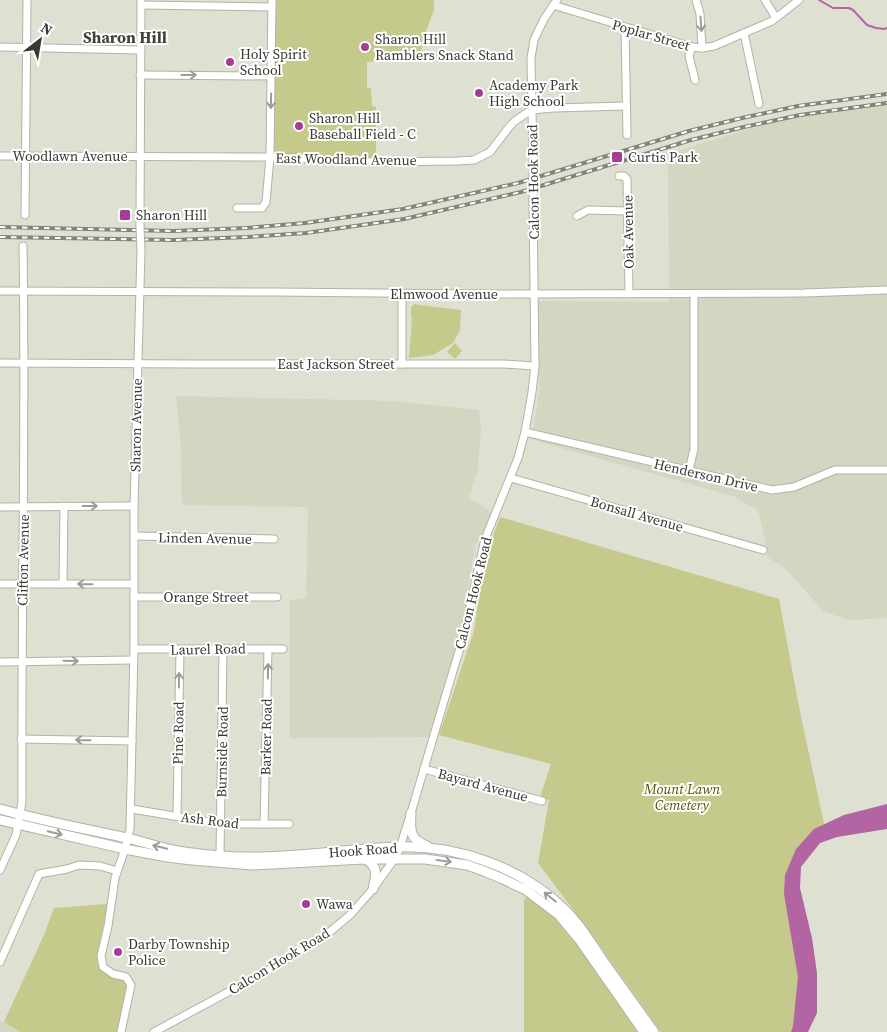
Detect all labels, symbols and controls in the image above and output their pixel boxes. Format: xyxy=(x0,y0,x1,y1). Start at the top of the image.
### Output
street label: Poplar Street xyxy=(610,14,693,56)
north arrow xyxy=(15,15,65,65)
one-way arrow xyxy=(696,15,705,31)
text: N xyxy=(37,18,56,40)
district label: Sharon Hill xyxy=(83,26,167,48)
place label: Sharon Hill Ramblers Snack Stand xyxy=(375,29,514,65)
marker: Sharon Hill Ramblers Snack Stand xyxy=(359,41,371,53)
place label: Holy Spirit School xyxy=(240,44,307,80)
marker: Holy Spirit School xyxy=(224,56,236,68)
one-way arrow xyxy=(181,71,197,80)
place label: Academy Park High School xyxy=(489,75,579,111)
marker: Academy Park High School xyxy=(473,87,485,99)
one-way arrow xyxy=(266,92,276,109)
place label: Sharon Hill Baseball Field - C xyxy=(309,108,416,144)
marker: Sharon Hill Baseball Field - C xyxy=(293,120,305,132)
street label: Calcon Hook Road xyxy=(522,124,544,240)
street label: Woodlawn Avenue xyxy=(12,146,128,166)
place label: Curtis Park xyxy=(628,147,698,167)
street label: East Woodland Avenue xyxy=(275,148,417,170)
marker: Curtis Park xyxy=(610,150,624,164)
street label: Oak Avenue xyxy=(617,195,639,269)
place label: Sharon Hill xyxy=(136,205,207,225)
marker: Sharon Hill xyxy=(118,208,132,222)
street label: Elmwood Avenue xyxy=(390,284,498,304)
street label: East Jackson Street xyxy=(277,354,395,374)
street label: Sharon Avenue xyxy=(125,378,147,472)
street label: Henderson Drive xyxy=(652,453,760,497)
street label: Bonsall Avenue xyxy=(588,491,686,537)
one-way arrow xyxy=(82,501,98,511)
street label: Clifton Avenue xyxy=(12,514,34,606)
street label: Linden Avenue xyxy=(158,527,252,549)
street label: Calcon Hook Road xyxy=(449,535,497,651)
one-way arrow xyxy=(77,579,93,589)
street label: Orange Street xyxy=(164,587,249,607)
street label: Laurel Road xyxy=(170,638,246,660)
one-way arrow xyxy=(62,656,78,666)
one-way arrow xyxy=(263,663,273,679)
one-way arrow xyxy=(175,672,184,688)
street label: Barker Road xyxy=(255,698,277,776)
street label: Pine Road xyxy=(167,701,189,765)
street label: Burnside Road xyxy=(211,706,233,798)
one-way arrow xyxy=(76,735,92,745)
street label: Bayard Avenue xyxy=(436,763,530,807)
park label: Mount Lawn Cemetery xyxy=(643,779,720,815)
street label: Ash Road xyxy=(180,807,240,834)
one-way arrow xyxy=(46,829,62,838)
street label: Hook Road xyxy=(328,838,398,862)
one-way arrow xyxy=(153,842,169,851)
one-way arrow xyxy=(435,856,451,866)
one-way arrow xyxy=(543,891,556,902)
place label: Wawa xyxy=(316,894,354,914)
marker: Wawa xyxy=(300,898,312,910)
street label: Calcon Hook Road xyxy=(225,923,333,999)
place label: Darby Township Police xyxy=(128,934,230,970)
marker: Darby Township Police xyxy=(112,946,124,958)

